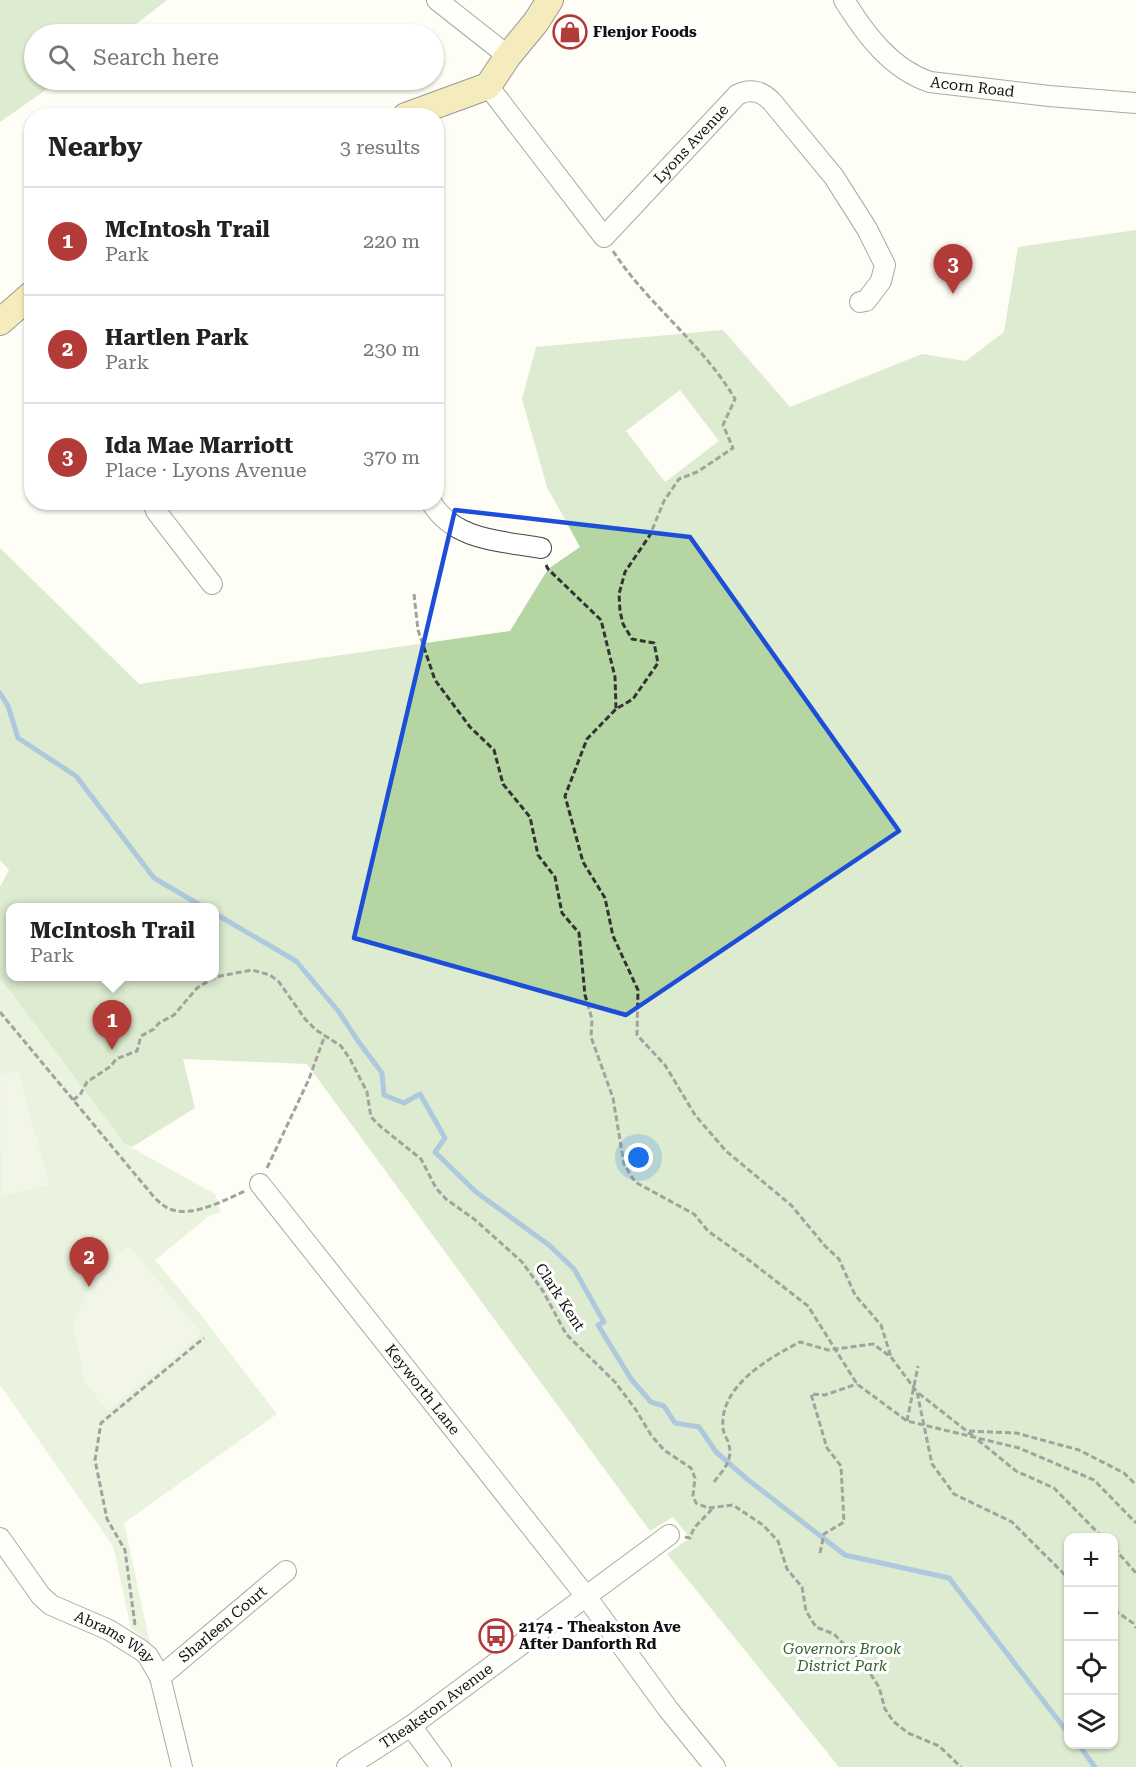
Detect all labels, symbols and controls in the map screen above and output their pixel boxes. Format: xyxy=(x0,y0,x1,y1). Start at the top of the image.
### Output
shop icon: Flenjor Foods xyxy=(552,14,588,50)
place label: Flenjor Foods xyxy=(593,23,697,41)
search box xyxy=(24,24,444,90)
icon: search xyxy=(45,41,78,74)
text: Search here xyxy=(93,45,219,70)
street label: Acorn Road xyxy=(929,73,1016,101)
street label: Lyons Avenue xyxy=(650,101,732,187)
text: Nearby xyxy=(48,132,142,162)
text: 3 results xyxy=(340,135,420,159)
text: McIntosh Trail xyxy=(105,217,270,242)
text: 1 xyxy=(62,229,73,253)
text: 220 m xyxy=(363,229,420,253)
text: Park xyxy=(105,242,149,266)
pin: 3 xyxy=(934,244,972,294)
text: Hartlen Park xyxy=(105,325,249,350)
text: 2 xyxy=(62,337,73,361)
text: 230 m xyxy=(363,337,420,361)
text: Park xyxy=(105,350,149,374)
text: Ida Mae Marriott xyxy=(105,433,293,458)
text: 3 xyxy=(62,445,73,469)
text: 370 m xyxy=(363,445,420,469)
text: Place · Lyons Avenue xyxy=(105,458,307,482)
popup xyxy=(6,903,219,981)
text: McIntosh Trail xyxy=(30,918,195,943)
text: Park xyxy=(30,943,74,967)
pin: 1 xyxy=(92,1000,132,1050)
your location xyxy=(624,1143,653,1172)
pin: 2 xyxy=(70,1238,109,1287)
street label: Clark Kent xyxy=(531,1260,589,1335)
street label: Keyworth Lane xyxy=(381,1341,464,1438)
map controls xyxy=(1064,1533,1118,1749)
button: + xyxy=(1064,1533,1118,1587)
street label: Sharleen Court xyxy=(175,1582,271,1666)
button: − xyxy=(1064,1587,1118,1641)
street label: Abrams Way xyxy=(72,1607,159,1666)
bus stop icon: 2174 - Theakston Ave After Danforth Rd xyxy=(478,1618,514,1654)
place label: 2174 - Theakston Ave After Danforth Rd xyxy=(519,1618,681,1653)
park label: Governors Brook District Park xyxy=(783,1640,902,1675)
button: locate xyxy=(1064,1641,1118,1695)
street label: Theakston Avenue xyxy=(376,1660,496,1753)
button: layers xyxy=(1064,1695,1118,1749)

